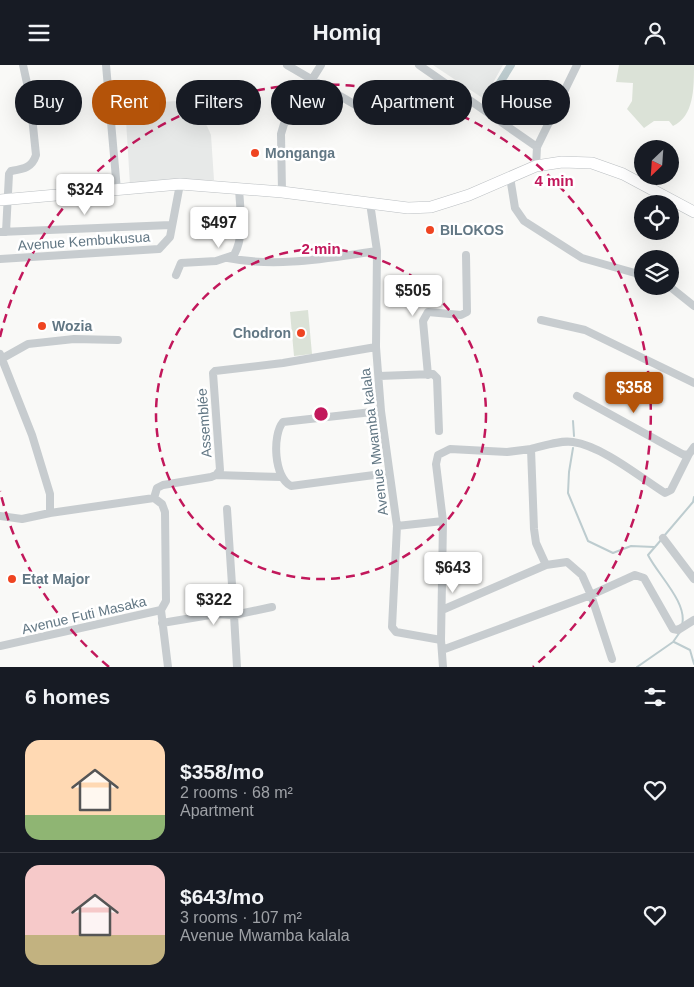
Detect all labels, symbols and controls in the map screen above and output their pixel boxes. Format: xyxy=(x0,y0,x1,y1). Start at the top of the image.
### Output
icon: menu xyxy=(25,19,53,47)
icon: person xyxy=(641,19,669,47)
text: Homiq xyxy=(313,20,381,45)
chip: Buy xyxy=(15,80,82,125)
chip: Rent xyxy=(92,80,166,125)
chip: Filters xyxy=(176,80,261,125)
chip: New xyxy=(271,80,343,125)
chip: Apartment xyxy=(353,80,472,125)
chip: House xyxy=(482,80,570,125)
north arrow xyxy=(634,140,679,185)
map controls xyxy=(634,140,679,295)
place label: Monganga xyxy=(265,145,335,161)
marker: Monganga xyxy=(249,147,261,159)
text: 4 min xyxy=(534,172,574,189)
pin: $324 xyxy=(55,173,115,216)
text: $324 xyxy=(67,181,103,198)
button: locate xyxy=(634,195,679,240)
pin: $497 xyxy=(189,207,249,249)
text: $497 xyxy=(201,214,237,231)
place label: BILOKOS xyxy=(440,222,504,238)
marker: BILOKOS xyxy=(424,224,436,236)
street label: Avenue Kembukusua xyxy=(17,228,151,254)
text: 2 min xyxy=(301,240,341,257)
button: layers xyxy=(634,250,679,295)
pin: $505 xyxy=(383,275,443,317)
text: $505 xyxy=(395,282,431,299)
place label: Wozia xyxy=(52,318,92,334)
marker: Wozia xyxy=(36,320,48,332)
place label: Chodron xyxy=(233,325,291,341)
marker: Chodron xyxy=(295,327,307,339)
street label: Avenue Mwamba kalala xyxy=(357,367,391,517)
pin: $358 xyxy=(604,371,664,414)
text: $358 xyxy=(616,379,652,396)
street label: Assemblée xyxy=(194,388,214,458)
centre of rings xyxy=(312,405,330,423)
pin: $643 xyxy=(423,551,483,594)
text: $643 xyxy=(435,559,471,576)
place label: Etat Major xyxy=(22,571,90,587)
marker: Etat Major xyxy=(6,573,18,585)
pin: $322 xyxy=(184,583,244,626)
text: $322 xyxy=(196,591,232,608)
street label: Avenue Futi Masaka xyxy=(20,593,148,637)
icon: filters xyxy=(641,683,669,711)
text: 6 homes xyxy=(25,685,110,708)
icon: home xyxy=(65,760,125,820)
text: $358/mo xyxy=(180,760,264,783)
icon: heart xyxy=(641,776,669,804)
text: 2 rooms · 68 m² xyxy=(180,784,293,801)
text: Apartment xyxy=(180,802,254,819)
icon: home xyxy=(65,885,125,945)
text: $643/mo xyxy=(180,885,264,908)
icon: heart xyxy=(641,901,669,929)
text: 3 rooms · 107 m² xyxy=(180,909,302,926)
text: Avenue Mwamba kalala xyxy=(180,927,350,944)

